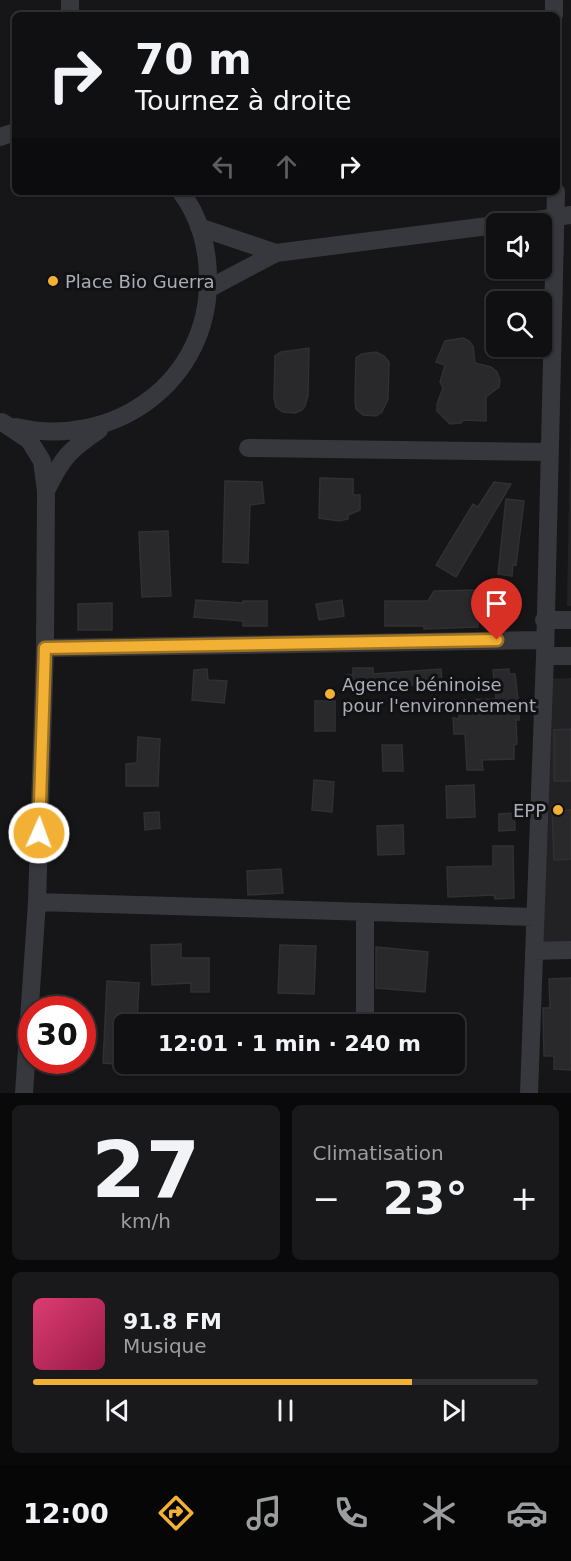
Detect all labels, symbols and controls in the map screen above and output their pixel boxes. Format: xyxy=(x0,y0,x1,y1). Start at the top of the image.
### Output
text: 70 m xyxy=(135,35,252,84)
icon: right xyxy=(36,36,114,114)
text: Tournez à droite xyxy=(135,85,352,116)
icon: left xyxy=(207,150,240,183)
icon: ahead xyxy=(270,150,303,183)
icon: right xyxy=(333,150,366,183)
map controls xyxy=(486,213,552,357)
button: sound xyxy=(486,213,552,279)
place label: Place Bio Guerra xyxy=(65,271,215,292)
marker: Place Bio Guerra xyxy=(46,274,60,288)
button: search xyxy=(486,291,552,357)
pin xyxy=(471,578,522,640)
icon: arrive xyxy=(480,587,513,620)
place label: Agence béninoise pour l'environnement xyxy=(342,674,536,716)
marker: Agence béninoise pour l'environnement xyxy=(323,687,337,701)
place label: EPP xyxy=(513,800,546,821)
position arrow xyxy=(7,801,71,865)
marker: EPP xyxy=(551,803,565,817)
speed limit sign: 30 xyxy=(18,996,96,1074)
text: 12:01 · 1 min · 240 m xyxy=(158,1031,421,1056)
text: 27 xyxy=(91,1125,200,1215)
text: Climatisation xyxy=(313,1141,444,1165)
text: 23° xyxy=(383,1172,468,1225)
text: − xyxy=(313,1179,340,1218)
text: + xyxy=(510,1179,538,1218)
text: km/h xyxy=(121,1209,171,1233)
text: 91.8 FM xyxy=(123,1309,222,1334)
text: Musique xyxy=(123,1334,207,1358)
icon: previous xyxy=(101,1394,134,1427)
icon: pause xyxy=(269,1394,302,1427)
icon: next xyxy=(437,1394,470,1427)
icon: directions xyxy=(155,1492,197,1534)
icon: music xyxy=(243,1492,285,1534)
icon: phone xyxy=(330,1492,372,1534)
icon: climate xyxy=(418,1492,460,1534)
icon: car xyxy=(506,1492,548,1534)
text: 12:00 xyxy=(23,1498,109,1529)

